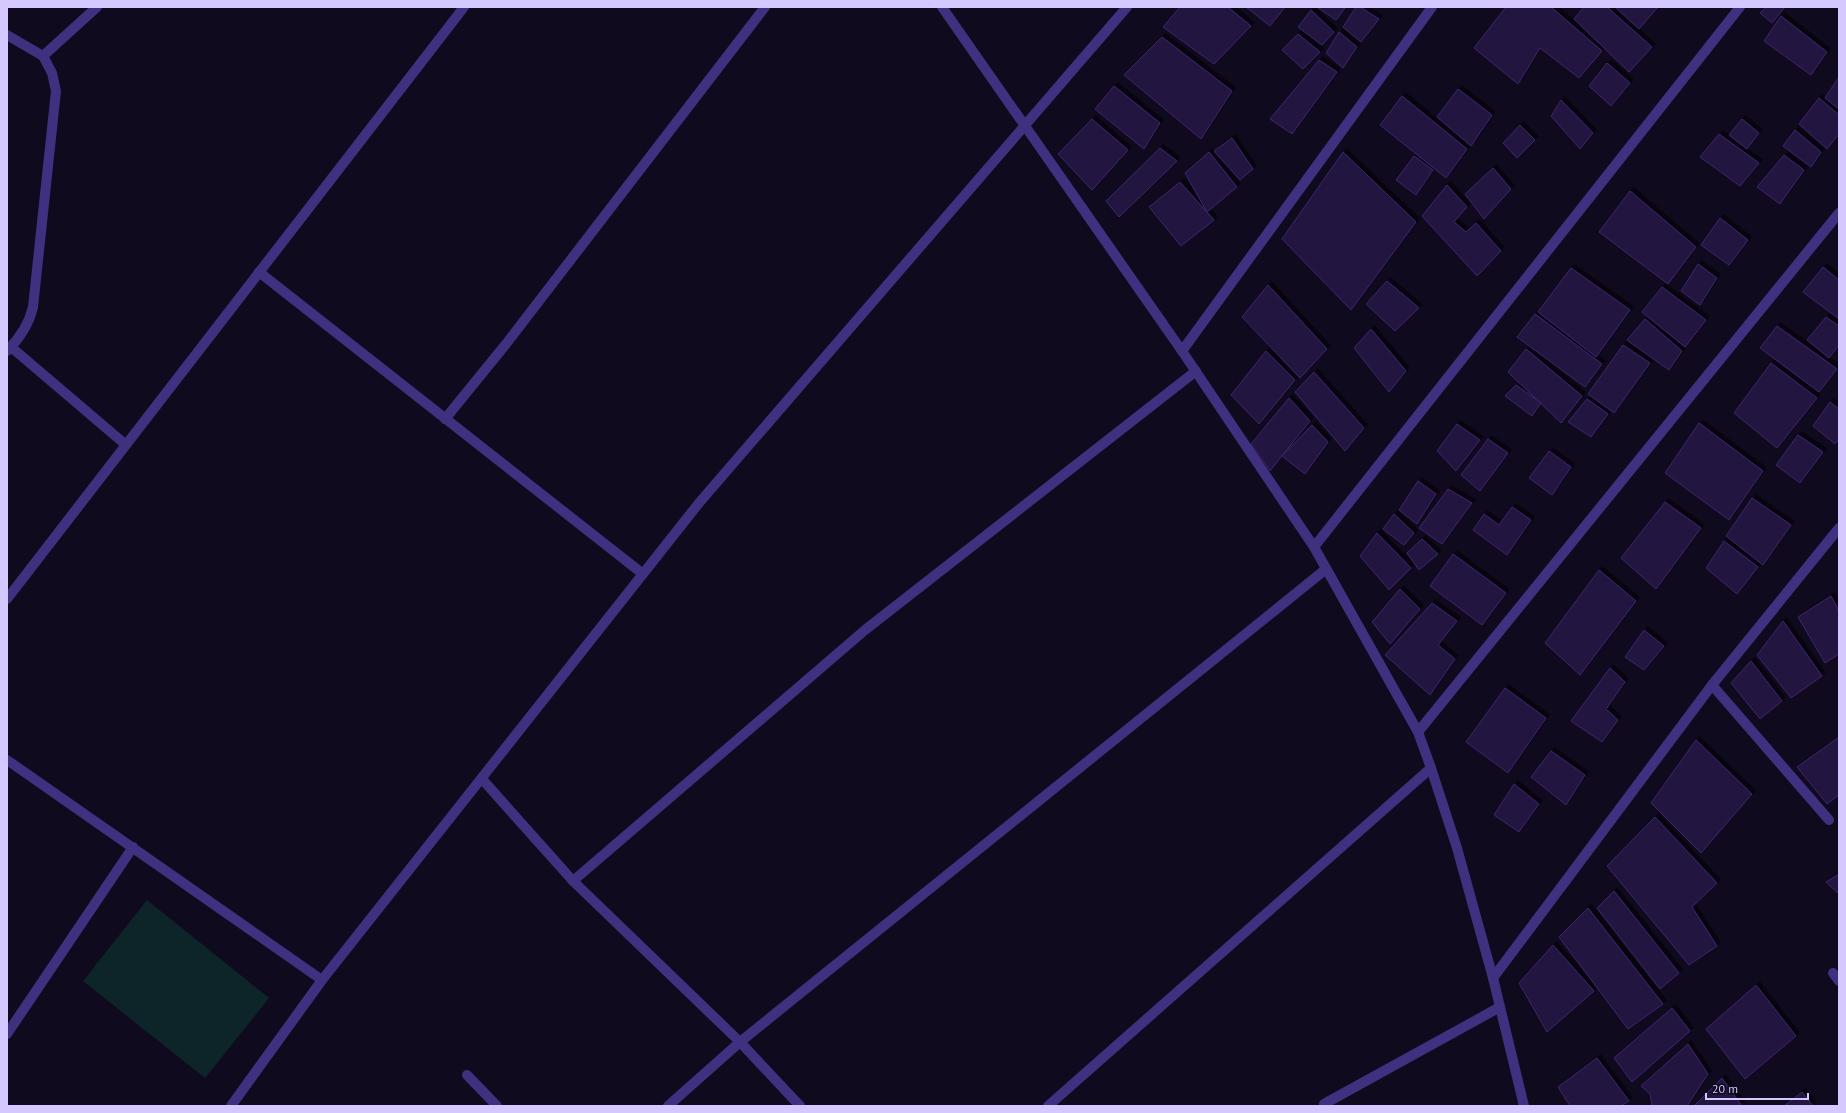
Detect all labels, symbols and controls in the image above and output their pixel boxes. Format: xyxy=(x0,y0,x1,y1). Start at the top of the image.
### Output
scale bar xyxy=(1706,1075,1808,1101)
text: 20 m xyxy=(1712,1081,1738,1096)

